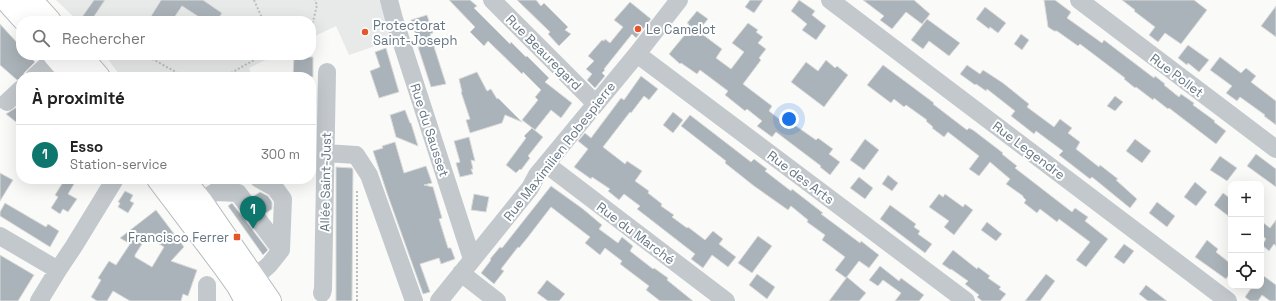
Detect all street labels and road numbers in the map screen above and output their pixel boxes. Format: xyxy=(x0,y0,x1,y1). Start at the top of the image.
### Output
street label: Rue Beauregard xyxy=(502,11,585,94)
street label: Rue Pollet xyxy=(1147,50,1207,101)
street label: Rue Maximilien Robespierre xyxy=(500,78,619,224)
street label: Rue du Sausset xyxy=(406,81,453,179)
street label: Rue Legendre xyxy=(989,118,1068,183)
street label: Allée Saint-Just xyxy=(316,132,335,232)
street label: Rue des Arts xyxy=(764,147,838,208)
street label: Rue du Marché xyxy=(593,198,678,268)

